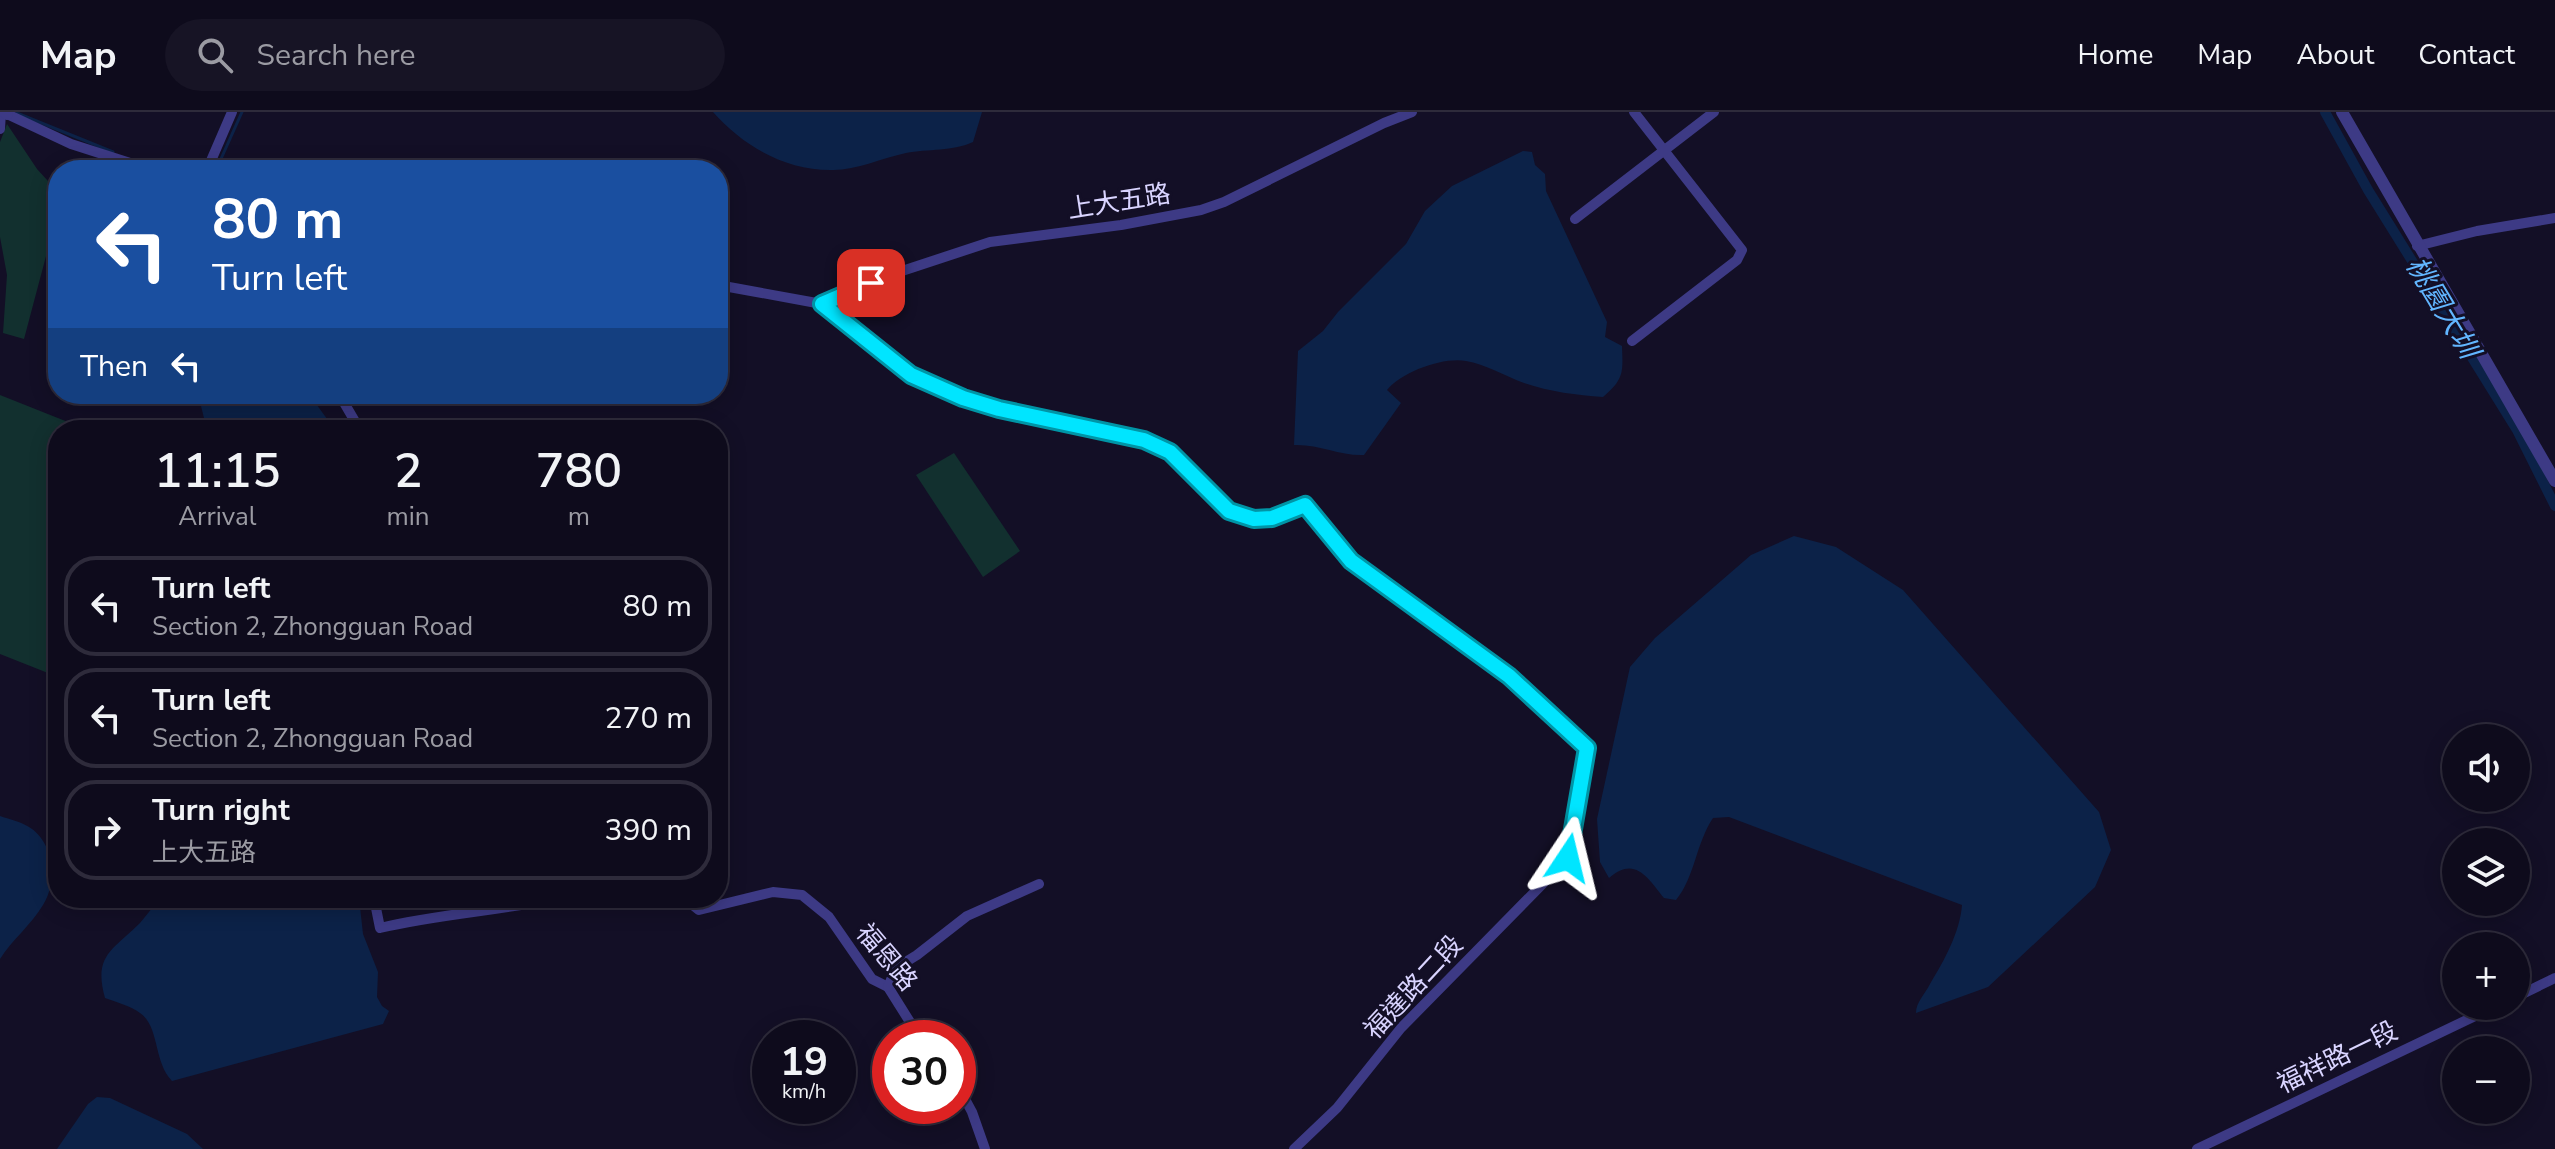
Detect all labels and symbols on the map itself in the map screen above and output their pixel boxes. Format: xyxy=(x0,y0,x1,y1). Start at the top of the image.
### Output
street label: 上大五路 xyxy=(1065,176,1173,227)
pin xyxy=(837,249,905,317)
water label: 桃園大圳 xyxy=(2397,250,2489,369)
position arrow xyxy=(1526,816,1610,900)
street label: 福恩路 xyxy=(848,916,925,998)
street label: 福達路二段 xyxy=(1356,928,1470,1047)
street label: 福祥路一段 xyxy=(2271,1013,2403,1102)
speed limit sign: 30 xyxy=(872,1020,976,1124)

